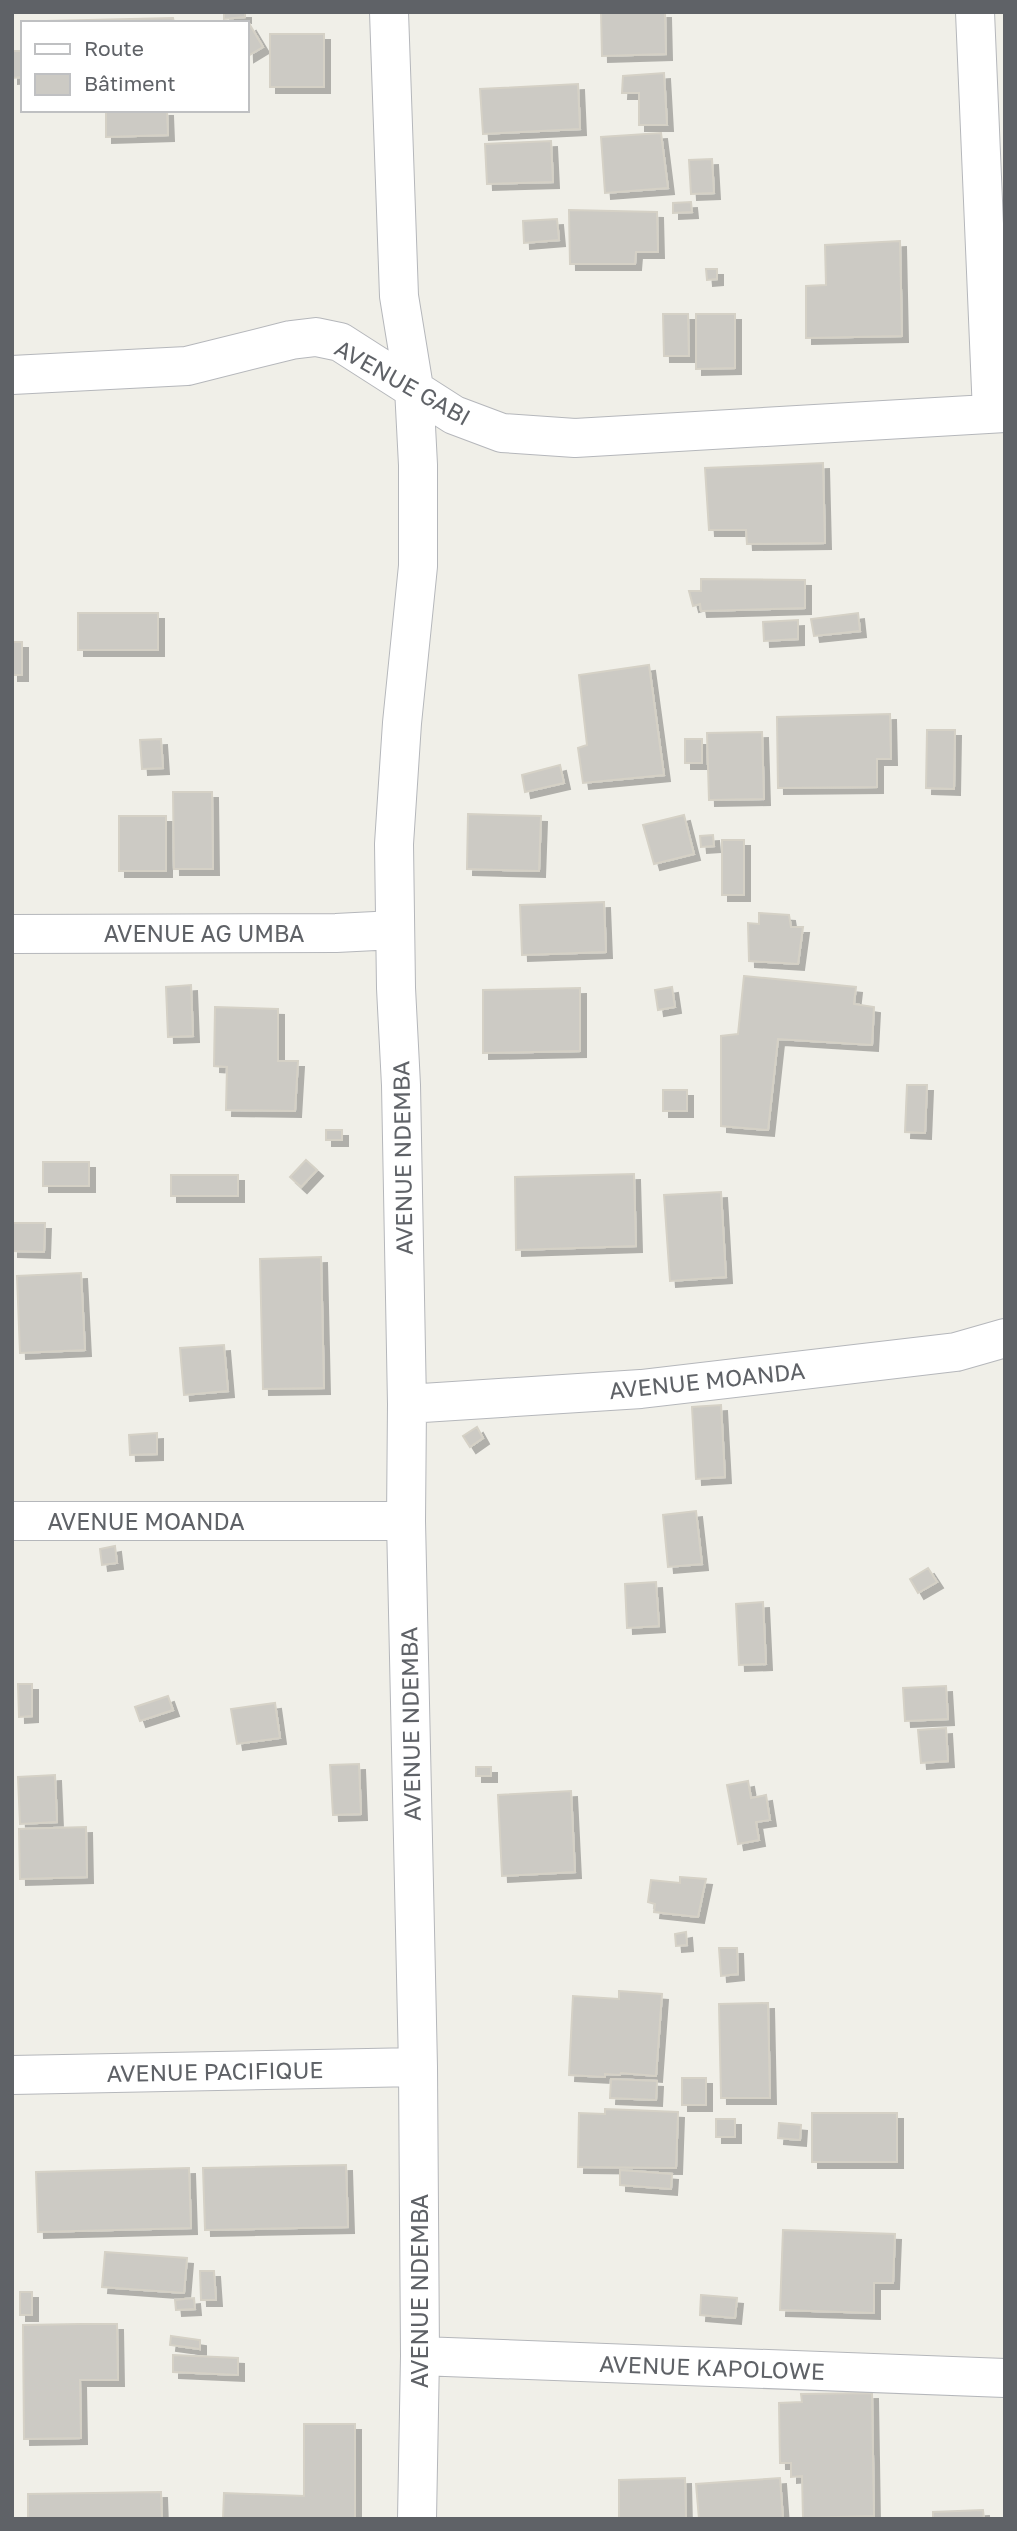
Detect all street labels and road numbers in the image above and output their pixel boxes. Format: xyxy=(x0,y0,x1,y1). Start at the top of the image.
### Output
street label: AVENUE GABI xyxy=(330,333,476,431)
street label: AVENUE AG UMBA xyxy=(104,919,304,947)
street label: AVENUE NDEMBA xyxy=(386,1060,418,1256)
street label: AVENUE MOANDA xyxy=(608,1356,806,1404)
street label: AVENUE MOANDA xyxy=(47,1507,245,1535)
street label: AVENUE NDEMBA xyxy=(394,1626,426,1822)
street label: AVENUE PACIFIQUE xyxy=(106,2055,324,2087)
street label: AVENUE NDEMBA xyxy=(405,2194,433,2388)
street label: AVENUE KAPOLOWE xyxy=(599,2349,825,2385)

